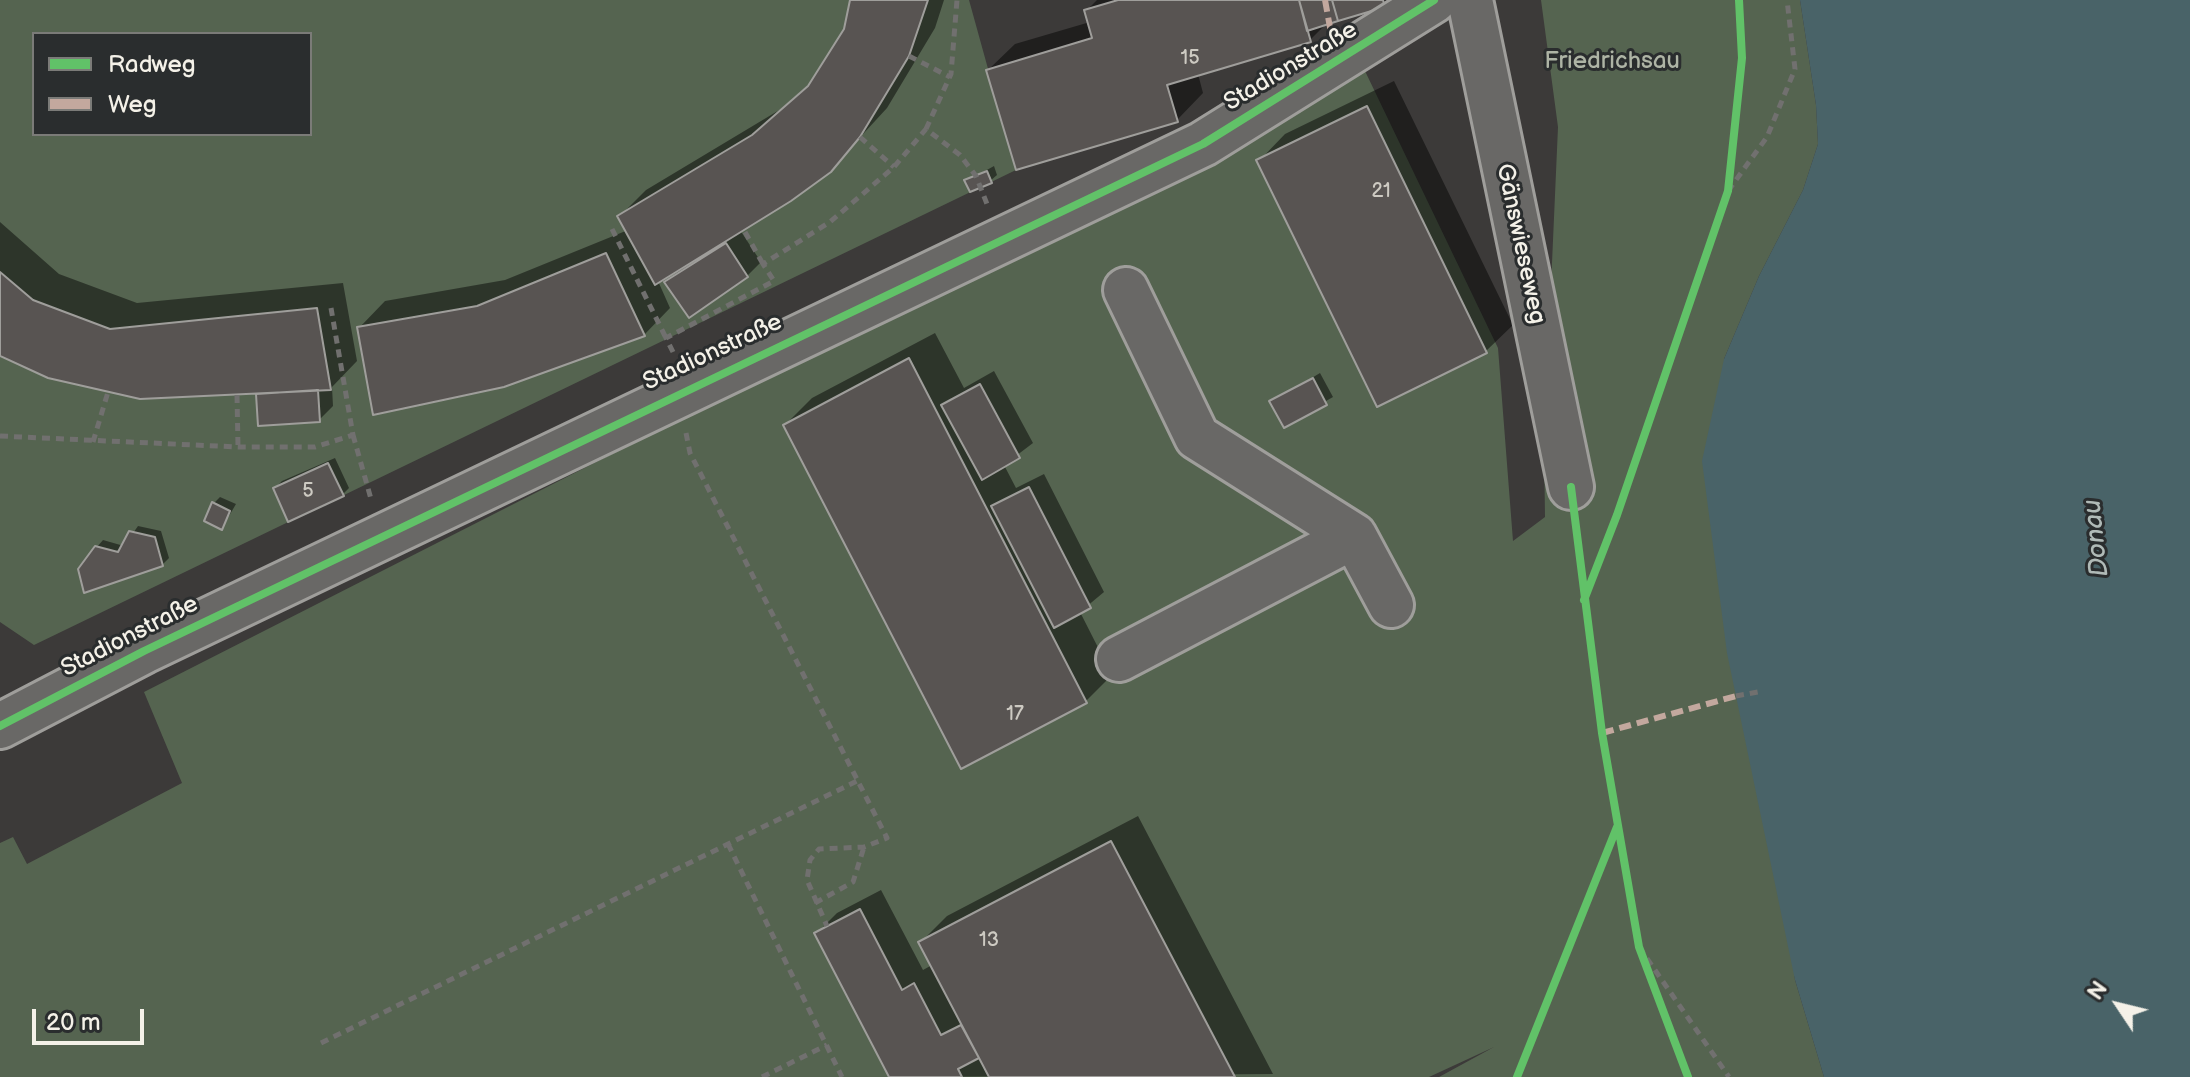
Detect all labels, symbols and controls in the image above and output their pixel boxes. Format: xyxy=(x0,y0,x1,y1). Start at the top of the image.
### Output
street label: Stadionstraße xyxy=(1219,16,1363,118)
legend xyxy=(32,32,312,136)
house number: 15 xyxy=(1180,47,1200,71)
park label: Friedrichsau xyxy=(1544,48,1680,76)
text: Radweg xyxy=(108,50,195,79)
text: Weg xyxy=(108,90,157,119)
street label: Gänswieseweg xyxy=(1489,161,1551,327)
house number: 21 xyxy=(1371,180,1391,204)
street label: Stadionstraße xyxy=(639,308,787,398)
house number: 5 xyxy=(302,480,314,504)
water label: Donau xyxy=(2077,498,2117,578)
street label: Stadionstraße xyxy=(57,590,203,684)
house number: 17 xyxy=(1006,703,1024,727)
house number: 13 xyxy=(979,929,999,953)
north arrow xyxy=(2078,965,2158,1045)
text: N xyxy=(2082,976,2114,1005)
scale bar xyxy=(36,993,148,1043)
text: 20 m xyxy=(46,1008,101,1037)

